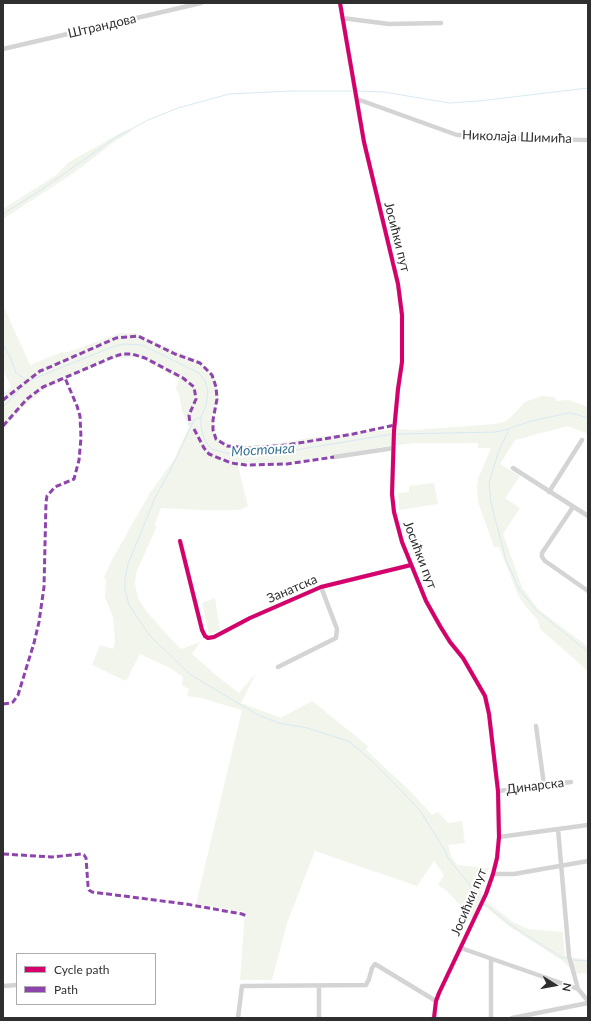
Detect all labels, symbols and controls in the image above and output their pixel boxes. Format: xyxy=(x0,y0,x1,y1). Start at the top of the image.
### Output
street label: Штрандова xyxy=(66,11,138,41)
street label: Николаја Шимића xyxy=(462,127,572,147)
street label: Јосићки пут xyxy=(381,200,413,274)
water label: Мостонга xyxy=(231,440,295,460)
street label: Јосићки пут xyxy=(400,519,440,591)
street label: Занатска xyxy=(264,571,320,607)
street label: Динарска xyxy=(505,775,565,797)
street label: Јосићки пут xyxy=(448,866,490,938)
legend xyxy=(16,953,156,1005)
text: Cycle path xyxy=(54,962,109,977)
north arrow xyxy=(535,965,575,1005)
text: Path xyxy=(54,982,78,997)
text: N xyxy=(560,982,574,993)

